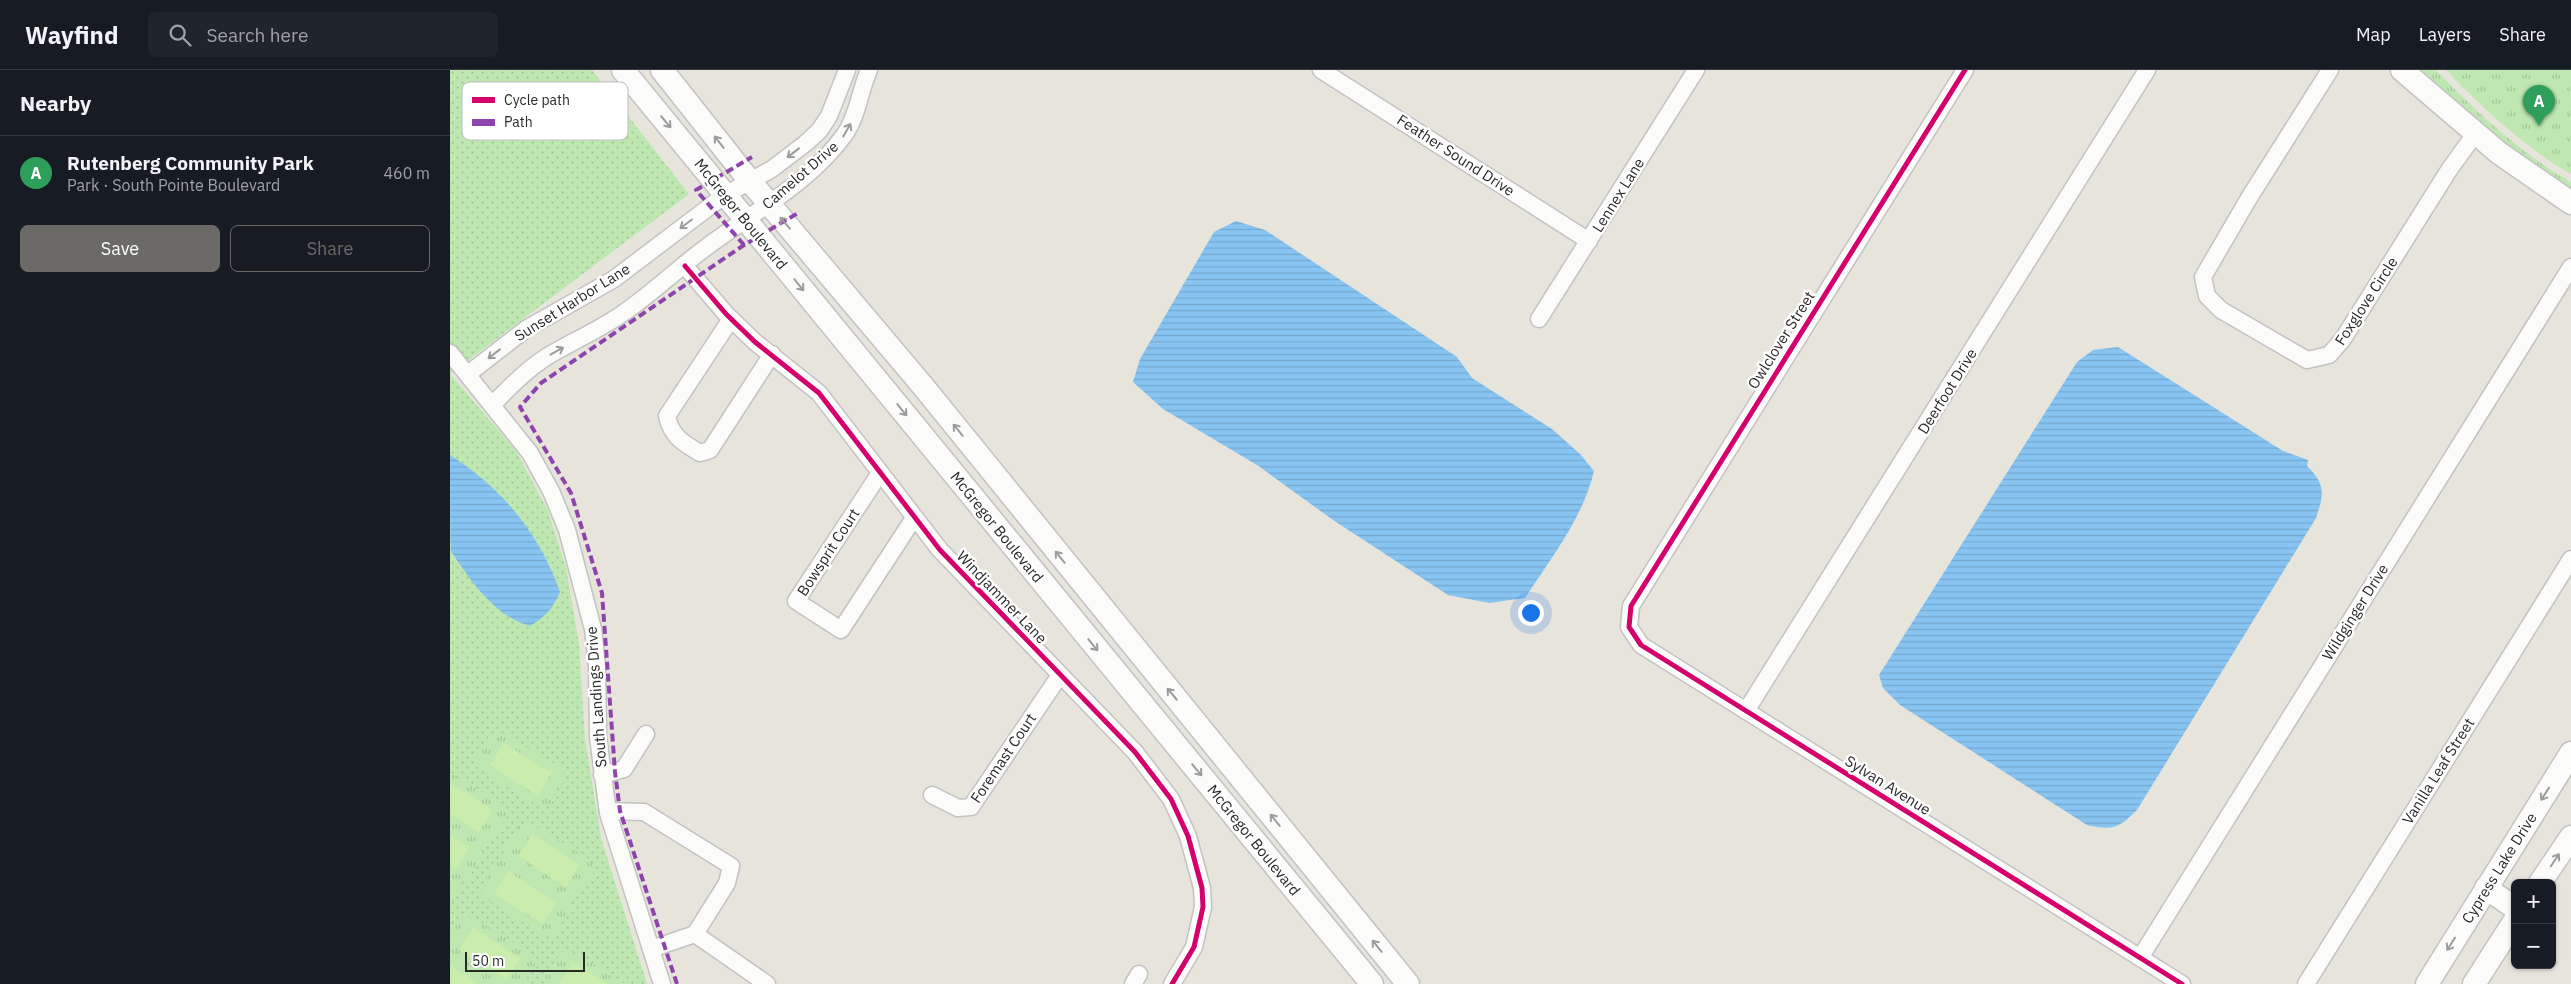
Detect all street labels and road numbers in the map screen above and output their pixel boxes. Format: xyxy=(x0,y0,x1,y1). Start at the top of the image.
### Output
street label: Feather Sound Drive xyxy=(1394,110,1518,200)
street label: Camelot Drive xyxy=(758,137,842,213)
street label: Lennex Lane xyxy=(1588,154,1648,236)
street label: McGregor Boulevard xyxy=(690,155,792,273)
street label: Foxglove Circle xyxy=(2330,253,2402,349)
street label: Sunset Harbor Lane xyxy=(511,259,633,345)
street label: Owlclover Street xyxy=(1743,288,1819,392)
street label: Deerfoot Drive xyxy=(1913,345,1981,437)
street label: McGregor Boulevard xyxy=(946,468,1048,586)
street label: Bowsprit Court xyxy=(793,505,863,599)
street label: Windjammer Lane xyxy=(953,547,1051,647)
street label: Wildginger Drive xyxy=(2318,560,2392,664)
street label: South Landings Drive xyxy=(582,626,610,768)
street label: Foremast Court xyxy=(966,709,1040,807)
street label: Vanilla Leaf Street xyxy=(2398,714,2478,828)
street label: Sylvan Avenue xyxy=(1842,751,1934,819)
street label: McGregor Boulevard xyxy=(1203,781,1305,899)
street label: Cypress Lake Drive xyxy=(2457,809,2541,927)

